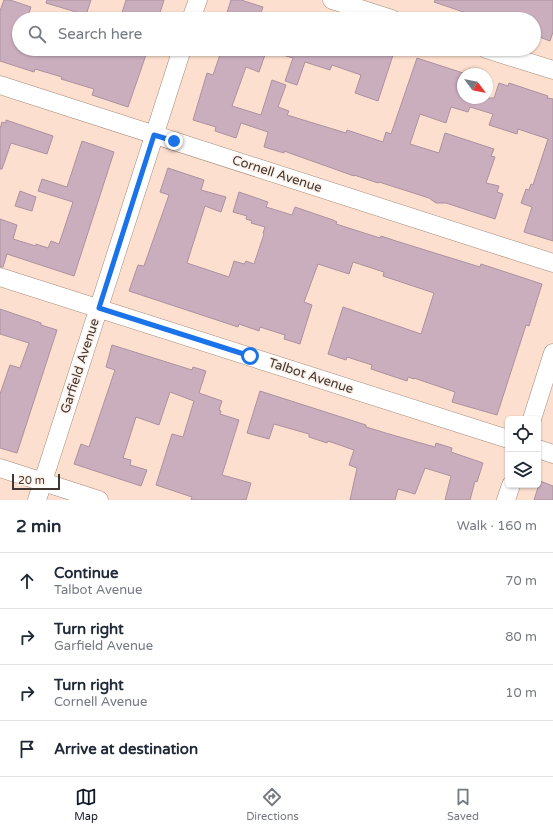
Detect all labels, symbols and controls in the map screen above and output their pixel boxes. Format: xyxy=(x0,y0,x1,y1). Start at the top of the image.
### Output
search box xyxy=(12,12,541,56)
icon: search xyxy=(26,23,48,45)
text: Search here xyxy=(58,25,142,43)
north arrow xyxy=(457,68,493,104)
route end xyxy=(165,132,183,150)
street label: Cornell Avenue xyxy=(230,152,324,196)
street label: Garfield Avenue xyxy=(57,316,103,416)
route start xyxy=(241,347,259,365)
street label: Talbot Avenue xyxy=(267,355,355,397)
map controls xyxy=(505,416,541,488)
button: locate xyxy=(505,416,541,452)
button: layers xyxy=(505,452,541,488)
scale bar xyxy=(12,472,60,491)
text: 20 m xyxy=(18,474,45,487)
text: 2 min xyxy=(16,516,61,537)
text: Walk · 160 m xyxy=(457,518,537,534)
text: Continue xyxy=(54,564,118,582)
icon: ahead xyxy=(16,570,38,592)
text: 70 m xyxy=(505,573,537,589)
text: Talbot Avenue xyxy=(54,582,142,598)
text: Turn right xyxy=(54,620,124,638)
icon: right xyxy=(16,626,38,648)
text: 80 m xyxy=(505,629,537,645)
text: Garfield Avenue xyxy=(54,638,153,654)
text: Turn right xyxy=(54,676,124,694)
icon: right xyxy=(16,682,38,704)
text: 10 m xyxy=(505,685,537,701)
text: Cornell Avenue xyxy=(54,694,147,710)
icon: arrive xyxy=(16,738,38,760)
text: Arrive at destination xyxy=(54,740,198,758)
tab: Map xyxy=(74,786,98,823)
tab: Directions xyxy=(246,786,299,823)
tab: Saved xyxy=(447,786,479,823)

